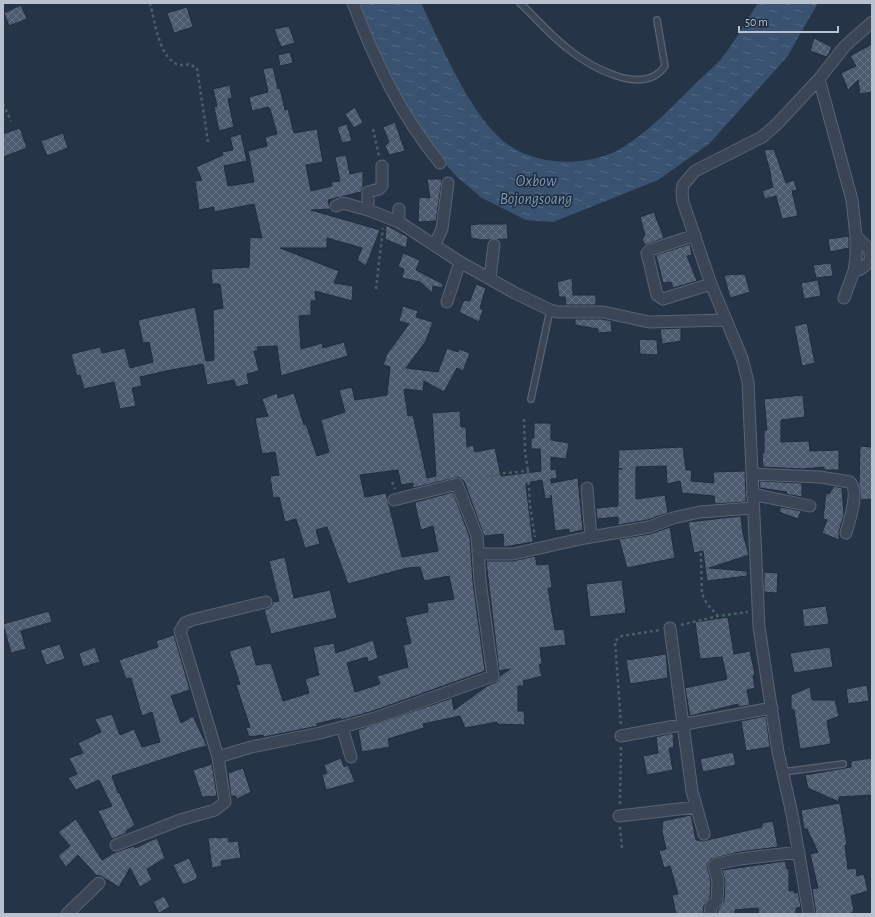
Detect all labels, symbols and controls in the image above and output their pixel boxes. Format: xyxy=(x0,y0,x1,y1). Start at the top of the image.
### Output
scale bar xyxy=(739,8,838,34)
text: 50 m xyxy=(745,16,768,28)
water label: Oxbow Bojongsoang xyxy=(500,173,572,208)

